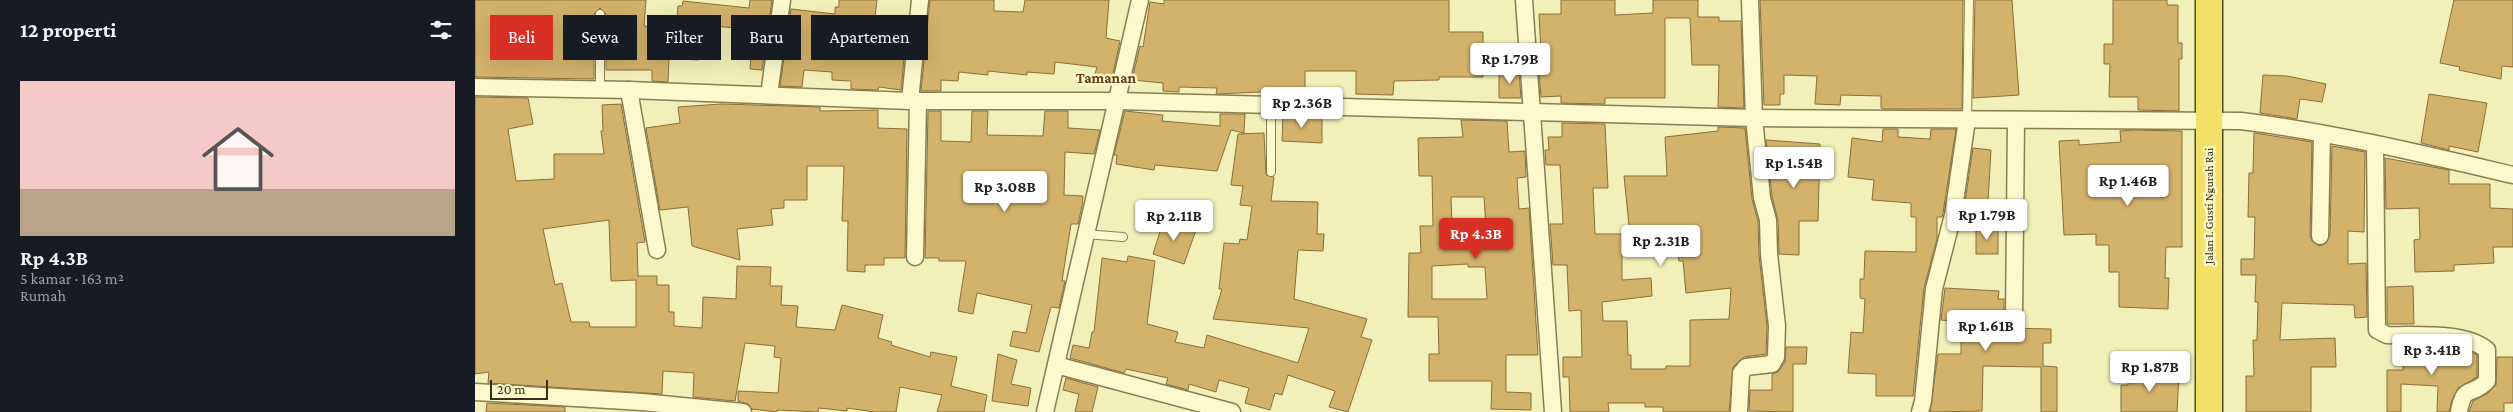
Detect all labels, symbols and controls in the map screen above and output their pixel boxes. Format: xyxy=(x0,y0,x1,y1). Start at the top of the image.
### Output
chip: Beli xyxy=(490,15,553,60)
chip: Sewa xyxy=(563,15,637,60)
chip: Filter xyxy=(647,15,721,60)
chip: Baru xyxy=(731,15,801,60)
chip: Apartemen xyxy=(811,15,928,60)
icon: filters xyxy=(427,16,455,44)
text: 12 properti xyxy=(20,18,116,42)
pin: Rp 1.79B xyxy=(1458,42,1562,85)
text: Rp 1.79B xyxy=(1481,50,1539,67)
district label: Tamanan xyxy=(1076,70,1137,86)
pin: Rp 2.36B xyxy=(1250,86,1354,129)
text: Rp 2.36B xyxy=(1272,94,1332,111)
icon: home xyxy=(193,114,283,204)
pin: Rp 1.54B xyxy=(1742,146,1846,189)
street label: Jalan I. Gusti Ngurah Rai xyxy=(2202,148,2216,265)
text: Rp 1.54B xyxy=(1765,154,1823,171)
pin: Rp 1.46B xyxy=(2076,164,2180,207)
pin: Rp 3.08B xyxy=(953,170,1057,213)
text: Rp 1.46B xyxy=(2099,172,2157,189)
text: Rp 3.08B xyxy=(974,178,1036,195)
pin: Rp 1.79B xyxy=(1935,198,2039,241)
pin: Rp 2.11B xyxy=(1122,200,1226,242)
text: Rp 1.79B xyxy=(1958,206,2016,223)
text: Rp 2.11B xyxy=(1146,207,1202,224)
pin: Rp 4.3B xyxy=(1430,218,1522,260)
pin: Rp 2.31B xyxy=(1609,224,1713,267)
text: Rp 4.3B xyxy=(1450,225,1502,242)
text: Rp 2.31B xyxy=(1632,232,1690,249)
text: Rp 4.3B xyxy=(20,246,88,270)
text: 5 kamar · 163 m² xyxy=(20,270,124,287)
text: Rumah xyxy=(20,287,66,304)
pin: Rp 1.61B xyxy=(1934,310,2038,352)
text: Rp 1.61B xyxy=(1958,317,2014,334)
pin: Rp 3.41B xyxy=(2380,334,2484,376)
text: Rp 3.41B xyxy=(2403,341,2461,358)
pin: Rp 1.87B xyxy=(2098,350,2202,393)
text: Rp 1.87B xyxy=(2121,358,2179,375)
scale bar xyxy=(490,377,547,400)
text: 20 m xyxy=(497,381,525,397)

